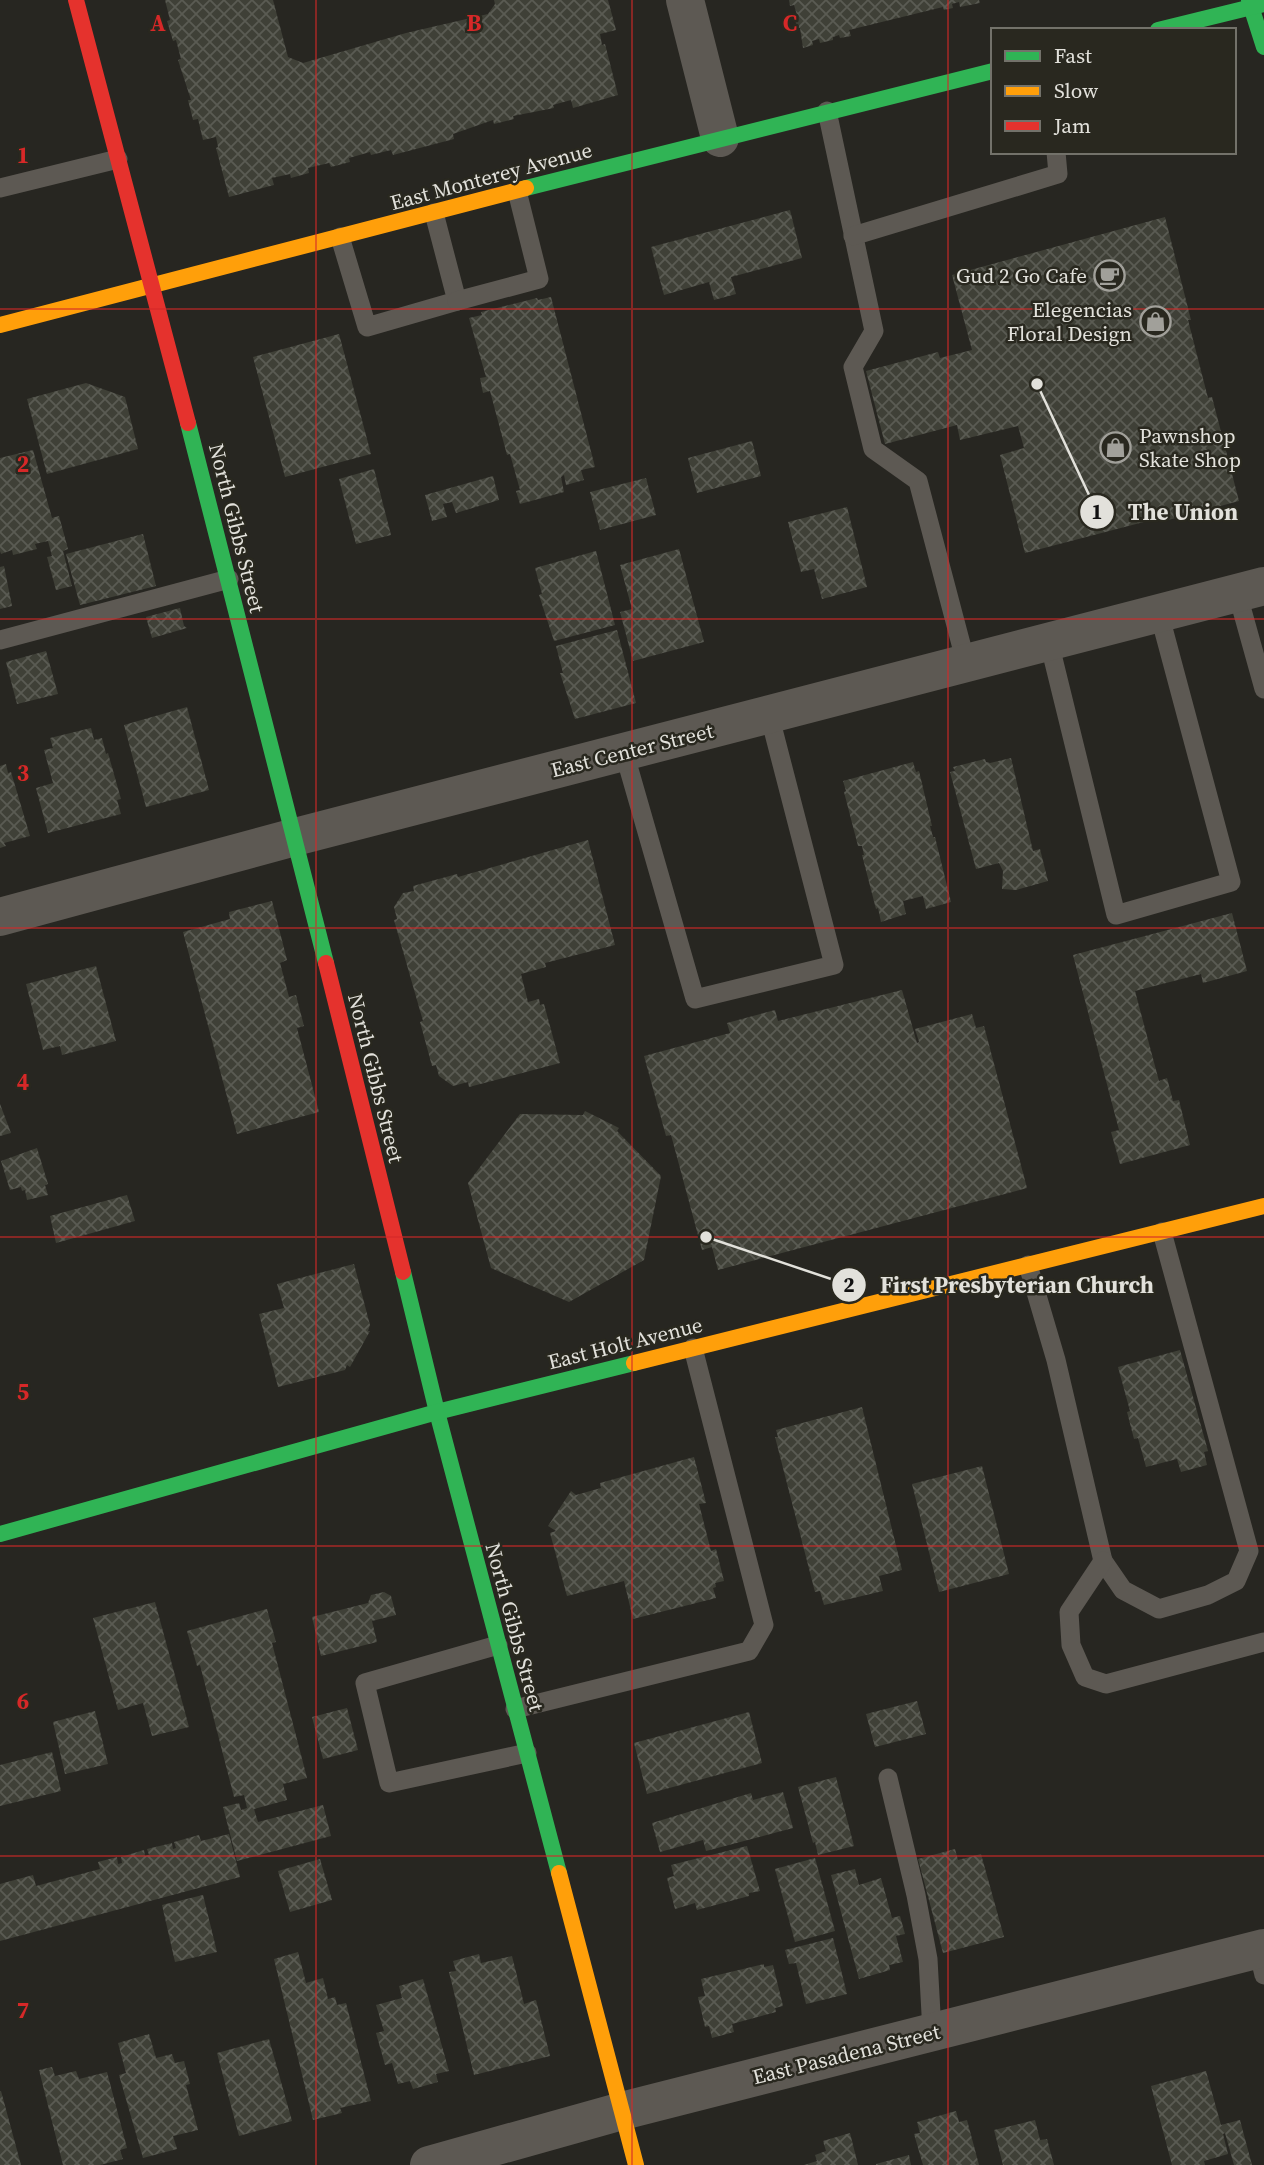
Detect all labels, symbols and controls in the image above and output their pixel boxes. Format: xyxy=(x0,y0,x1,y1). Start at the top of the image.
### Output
text: A xyxy=(150,7,166,39)
text: B xyxy=(467,7,482,39)
text: C xyxy=(783,7,797,39)
legend xyxy=(991,28,1236,154)
text: Fast xyxy=(1054,41,1092,70)
text: Slow xyxy=(1054,76,1098,105)
text: Jam xyxy=(1053,111,1091,140)
street label: East Monterey Avenue xyxy=(387,135,595,217)
text: 1 xyxy=(17,139,29,171)
cafe icon: Gud 2 Go Cafe xyxy=(1093,258,1127,292)
place label: Gud 2 Go Cafe xyxy=(956,261,1087,290)
place label: Elegencias Floral Design xyxy=(1007,295,1132,348)
shop icon: Elegencias Floral Design xyxy=(1138,304,1172,338)
place label: Pawnshop Skate Shop xyxy=(1139,421,1241,474)
shop icon: Pawnshop Skate Shop xyxy=(1099,430,1133,464)
street label: North Gibbs Street xyxy=(202,440,272,616)
text: 2 xyxy=(17,448,29,480)
callout: The Union xyxy=(1079,490,1252,534)
text: The Union xyxy=(1128,496,1238,528)
text: 1 xyxy=(1091,497,1103,526)
street label: East Center Street xyxy=(548,716,716,784)
text: 3 xyxy=(17,757,29,789)
street label: North Gibbs Street xyxy=(341,990,411,1166)
text: 4 xyxy=(17,1066,29,1098)
callout: First Presbyterian Church xyxy=(831,1263,1168,1307)
text: First Presbyterian Church xyxy=(880,1269,1154,1301)
text: 2 xyxy=(843,1270,855,1299)
street label: East Holt Avenue xyxy=(545,1310,705,1376)
text: 5 xyxy=(17,1376,29,1408)
street label: North Gibbs Street xyxy=(479,1540,551,1715)
text: 6 xyxy=(17,1685,29,1717)
text: 7 xyxy=(17,1994,29,2026)
street label: East Pasadena Street xyxy=(749,2017,943,2091)

